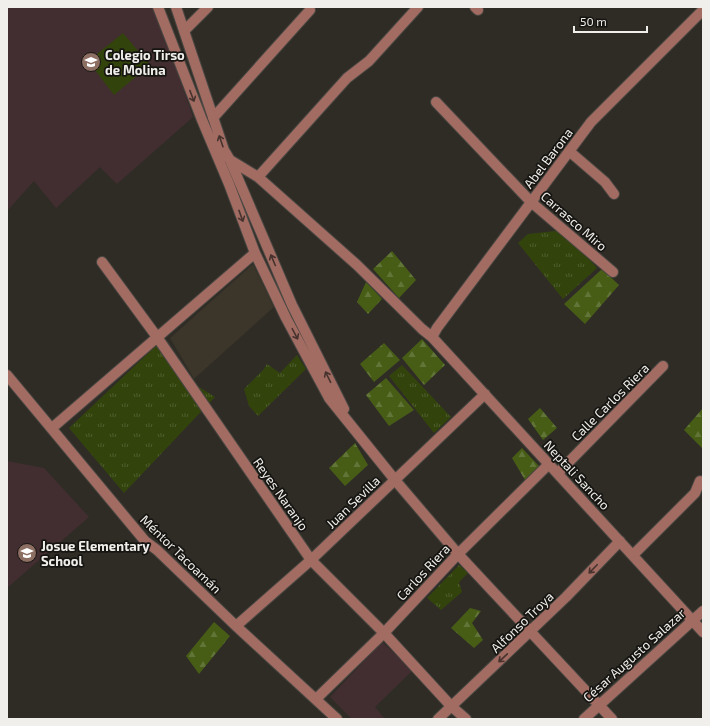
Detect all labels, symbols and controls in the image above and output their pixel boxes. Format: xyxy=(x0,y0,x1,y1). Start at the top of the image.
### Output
scale bar xyxy=(574,8,647,34)
text: 50 m xyxy=(580,14,607,28)
place label: Colegio Tirso de Molina xyxy=(105,47,185,78)
school or university icon: Colegio Tirso de Molina xyxy=(80,51,102,73)
one-way arrow xyxy=(189,89,197,101)
street label: Abel Barona xyxy=(520,125,576,191)
one-way arrow xyxy=(217,135,224,148)
street label: Carrasco Miro xyxy=(538,188,610,254)
one-way arrow xyxy=(238,210,246,222)
one-way arrow xyxy=(268,255,276,267)
one-way arrow xyxy=(291,328,299,340)
street label: Calle Carlos Riera xyxy=(568,360,652,444)
one-way arrow xyxy=(324,372,331,384)
street label: Neptali Sancho xyxy=(541,437,613,513)
street label: Reyes Naranjo xyxy=(250,455,312,533)
street label: Juan Sevilla xyxy=(323,472,383,532)
street label: Méntor Tacoamán xyxy=(137,511,225,597)
place label: Josue Elementary School xyxy=(41,538,150,569)
street label: Carlos Riera xyxy=(393,541,453,603)
school or university icon: Josue Elementary School xyxy=(16,542,38,564)
one-way arrow xyxy=(589,564,598,574)
street label: Alfonso Troya xyxy=(487,588,557,656)
street label: César Augusto Salazar xyxy=(580,605,688,705)
one-way arrow xyxy=(498,653,508,662)

